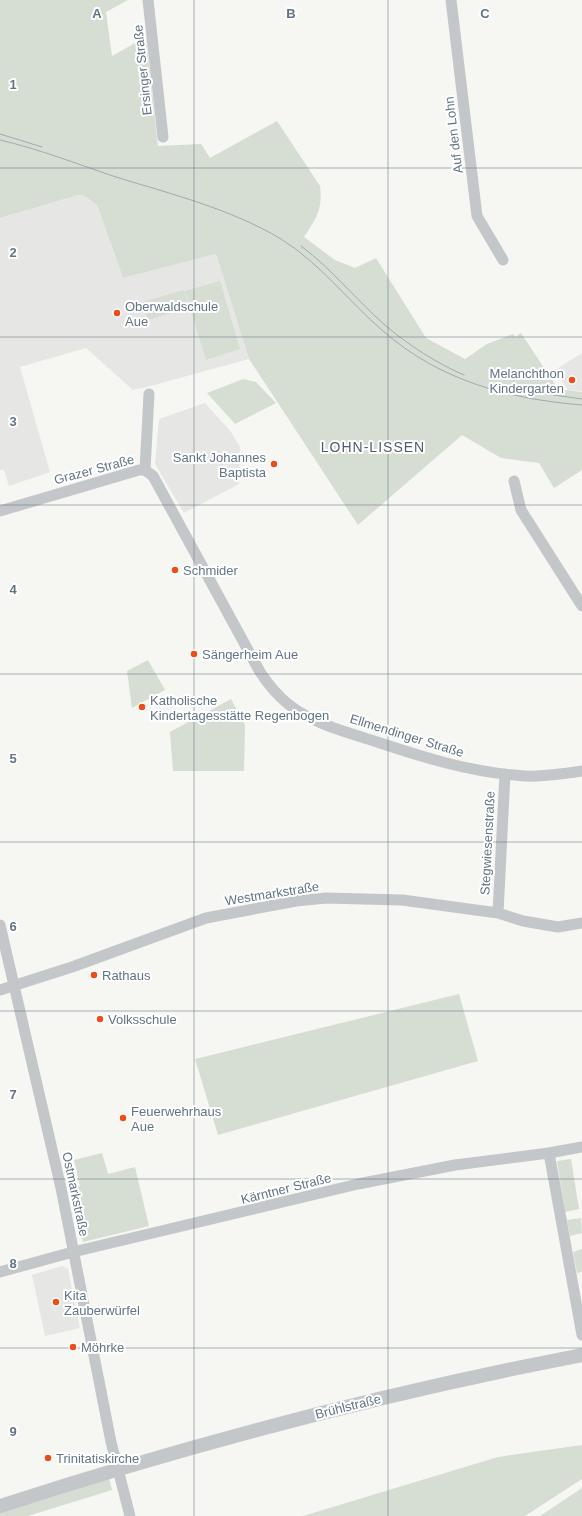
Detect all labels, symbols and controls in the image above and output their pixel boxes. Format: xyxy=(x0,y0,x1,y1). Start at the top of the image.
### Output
text: A xyxy=(92,6,102,21)
text: B xyxy=(286,6,296,21)
text: C xyxy=(480,6,490,21)
street label: Ersinger Straße xyxy=(130,24,155,116)
text: 1 xyxy=(9,77,17,92)
street label: Auf den Lohn xyxy=(441,96,466,174)
text: 2 xyxy=(9,245,17,260)
place label: Oberwaldschule Aue xyxy=(125,299,218,329)
marker: Oberwaldschule Aue xyxy=(112,308,122,318)
place label: Melanchthon Kindergarten xyxy=(490,366,564,396)
marker: Melanchthon Kindergarten xyxy=(567,375,577,385)
text: 3 xyxy=(9,414,17,429)
district label: LOHN-LISSEN xyxy=(321,439,425,455)
place label: Sankt Johannes Baptista xyxy=(173,450,267,480)
street label: Grazer Straße xyxy=(52,452,136,487)
marker: Sankt Johannes Baptista xyxy=(269,459,279,469)
place label: Schmider xyxy=(183,563,239,578)
marker: Schmider xyxy=(170,565,180,575)
text: 4 xyxy=(9,582,17,597)
place label: Sängerheim Aue xyxy=(202,647,298,662)
marker: Sängerheim Aue xyxy=(189,649,199,659)
place label: Katholische Kindertagesstätte Regenbogen xyxy=(150,693,329,723)
marker: Katholische Kindertagesstätte Regenbogen xyxy=(137,702,147,712)
street label: Ellmendinger Straße xyxy=(348,711,466,760)
text: 5 xyxy=(9,751,17,766)
street label: Stegwiesenstraße xyxy=(477,791,498,895)
street label: Westmarkstraße xyxy=(224,879,320,908)
text: 6 xyxy=(9,919,17,934)
place label: Rathaus xyxy=(102,968,151,983)
marker: Rathaus xyxy=(89,970,99,980)
place label: Volksschule xyxy=(108,1012,177,1027)
marker: Volksschule xyxy=(95,1014,105,1024)
text: 7 xyxy=(9,1087,17,1102)
place label: Feuerwehrhaus Aue xyxy=(131,1104,222,1134)
marker: Feuerwehrhaus Aue xyxy=(118,1113,128,1123)
street label: Ostmarkstraße xyxy=(59,1150,92,1238)
street label: Kärntner Straße xyxy=(239,1170,333,1207)
text: 8 xyxy=(9,1256,17,1271)
place label: Kita Zauberwürfel xyxy=(64,1288,140,1318)
marker: Kita Zauberwürfel xyxy=(51,1297,61,1307)
place label: Möhrke xyxy=(81,1340,124,1355)
marker: Möhrke xyxy=(68,1342,78,1352)
street label: Brühlstraße xyxy=(314,1391,383,1422)
text: 9 xyxy=(9,1424,17,1439)
place label: Trinitatiskirche xyxy=(56,1451,139,1466)
marker: Trinitatiskirche xyxy=(43,1453,53,1463)

